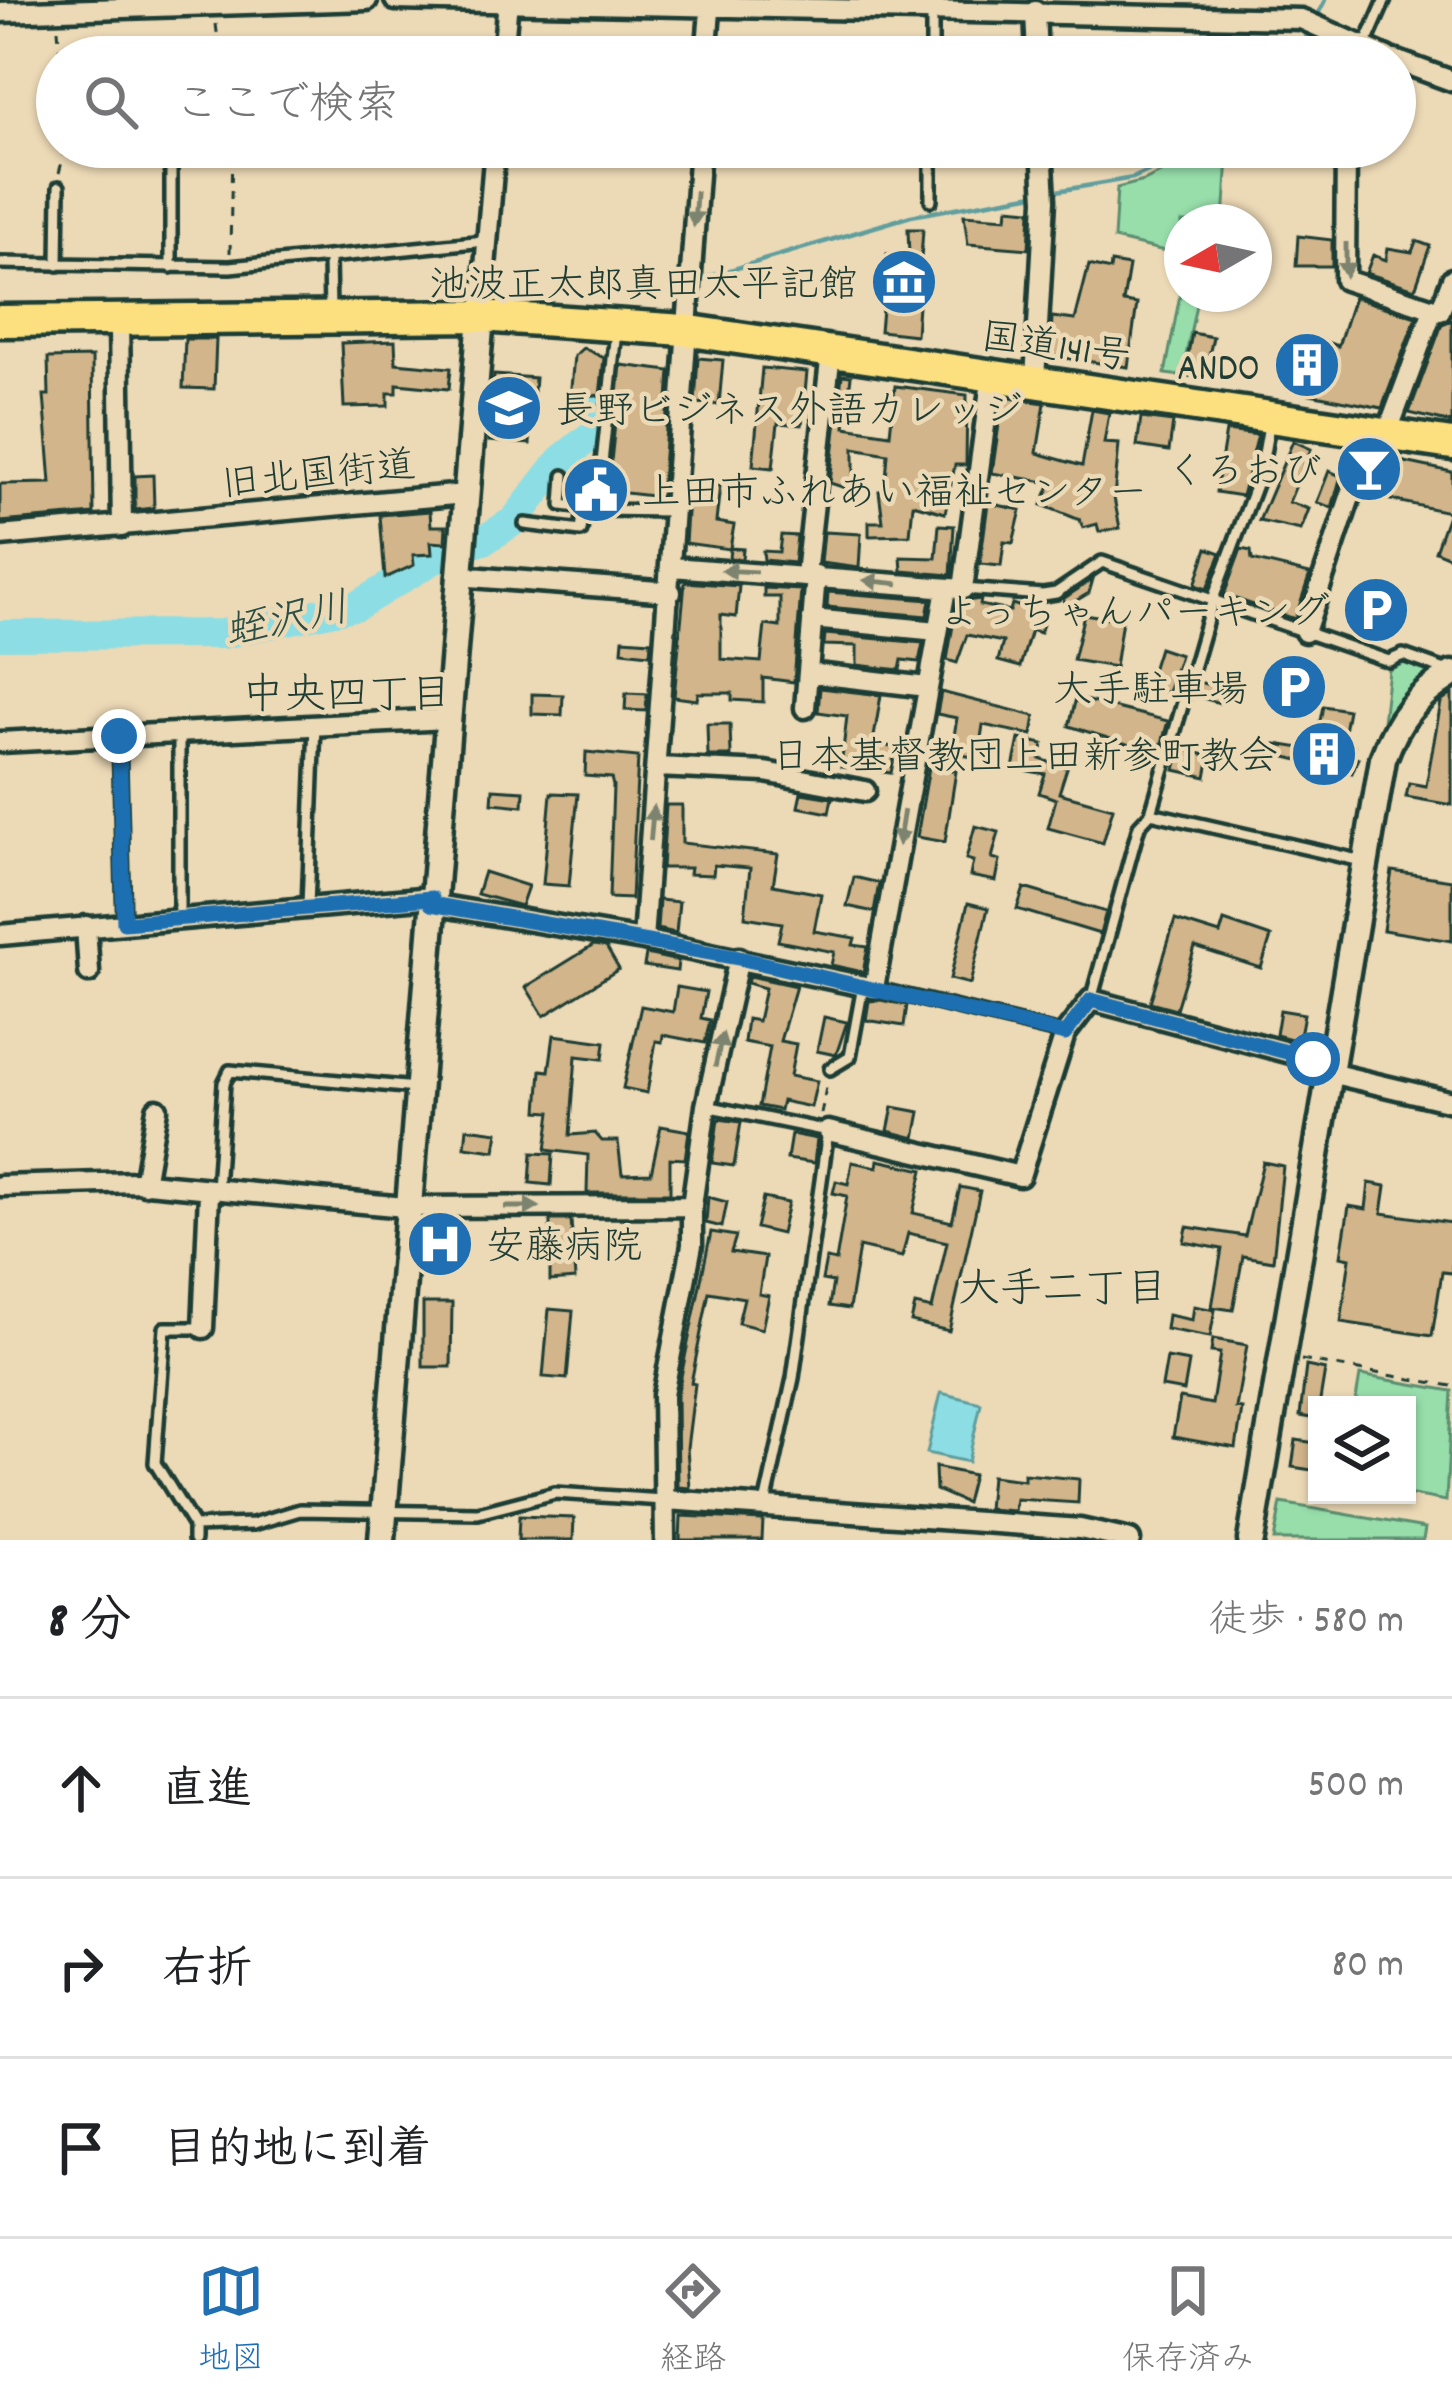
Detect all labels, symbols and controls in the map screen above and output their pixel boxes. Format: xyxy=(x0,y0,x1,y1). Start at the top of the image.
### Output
search box xyxy=(36,36,1416,168)
icon: search xyxy=(78,69,144,135)
text: ここで検索 xyxy=(174,76,399,140)
one-way arrow xyxy=(685,191,704,228)
north arrow xyxy=(1164,204,1272,312)
one-way arrow xyxy=(1336,242,1356,280)
museum icon: 池波正太郎真田太平記館 xyxy=(869,247,939,317)
place label: 池波正太郎真田太平記館 xyxy=(429,261,858,316)
street label: 国道141号 xyxy=(977,313,1133,388)
building icon: ANDO xyxy=(1272,330,1342,400)
place label: ANDO xyxy=(1177,344,1260,399)
school or university icon: 長野ビジネス外語カレッジ xyxy=(474,373,544,443)
place label: 長野ビジネス外語カレッジ xyxy=(556,387,1022,442)
bar icon: くろおび xyxy=(1334,434,1404,504)
street label: 旧北国街道 xyxy=(219,441,419,516)
place label: くろおび xyxy=(1166,448,1322,503)
public building icon: 上田市ふれあい福祉センター xyxy=(561,455,631,525)
place label: 上田市ふれあい福祉センター xyxy=(642,469,1147,524)
one-way arrow xyxy=(719,561,757,580)
one-way arrow xyxy=(862,572,899,591)
parking icon: よっちゃんパーキング xyxy=(1341,575,1411,645)
water label: 蛭沢川 xyxy=(220,581,355,666)
place label: よっちゃんパーキング xyxy=(940,589,1330,644)
parking icon: 大手駐車場 xyxy=(1259,652,1329,722)
place label: 大手駐車場 xyxy=(1053,666,1248,721)
district label: 中央四丁目 xyxy=(242,669,452,729)
route end xyxy=(92,709,146,763)
building icon: 日本基督教団上田新参町教会 xyxy=(1289,719,1359,789)
place label: 日本基督教団上田新参町教会 xyxy=(771,733,1278,788)
one-way arrow xyxy=(643,804,662,841)
one-way arrow xyxy=(891,809,909,847)
one-way arrow xyxy=(710,1030,729,1068)
route start xyxy=(1286,1032,1340,1086)
one-way arrow xyxy=(504,1197,542,1217)
hospital icon: 安藤病院 xyxy=(405,1209,475,1279)
place label: 安藤病院 xyxy=(486,1223,642,1278)
district label: 大手二丁目 xyxy=(958,1263,1168,1323)
map controls xyxy=(1308,1396,1416,1504)
button: layers xyxy=(1308,1396,1416,1504)
text: 8 分 xyxy=(48,1589,131,1661)
text: 徒歩 · 580 m xyxy=(1209,1596,1404,1651)
icon: ahead xyxy=(48,1755,114,1821)
text: 500 m xyxy=(1308,1760,1404,1815)
text: 直進 xyxy=(162,1761,252,1825)
icon: right xyxy=(48,1935,114,2001)
text: 80 m xyxy=(1331,1940,1404,1995)
text: 右折 xyxy=(162,1941,252,2005)
icon: arrive xyxy=(48,2115,114,2181)
text: 目的地に到着 xyxy=(162,2121,432,2185)
tab: 地図 xyxy=(198,2258,264,2385)
tab: 経路 xyxy=(660,2258,726,2385)
tab: 保存済み xyxy=(1122,2258,1254,2385)

